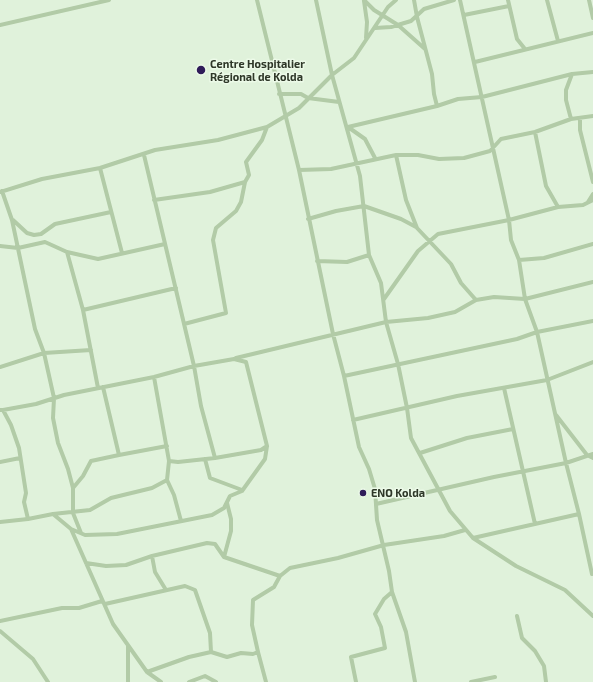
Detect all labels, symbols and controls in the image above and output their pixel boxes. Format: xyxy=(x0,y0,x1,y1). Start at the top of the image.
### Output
place label: Centre Hospitalier Régional de Kolda xyxy=(210,57,305,83)
marker: Centre Hospitalier Régional de Kolda xyxy=(195,64,207,76)
place label: ENO Kolda xyxy=(371,486,425,500)
marker: ENO Kolda xyxy=(358,488,368,498)

